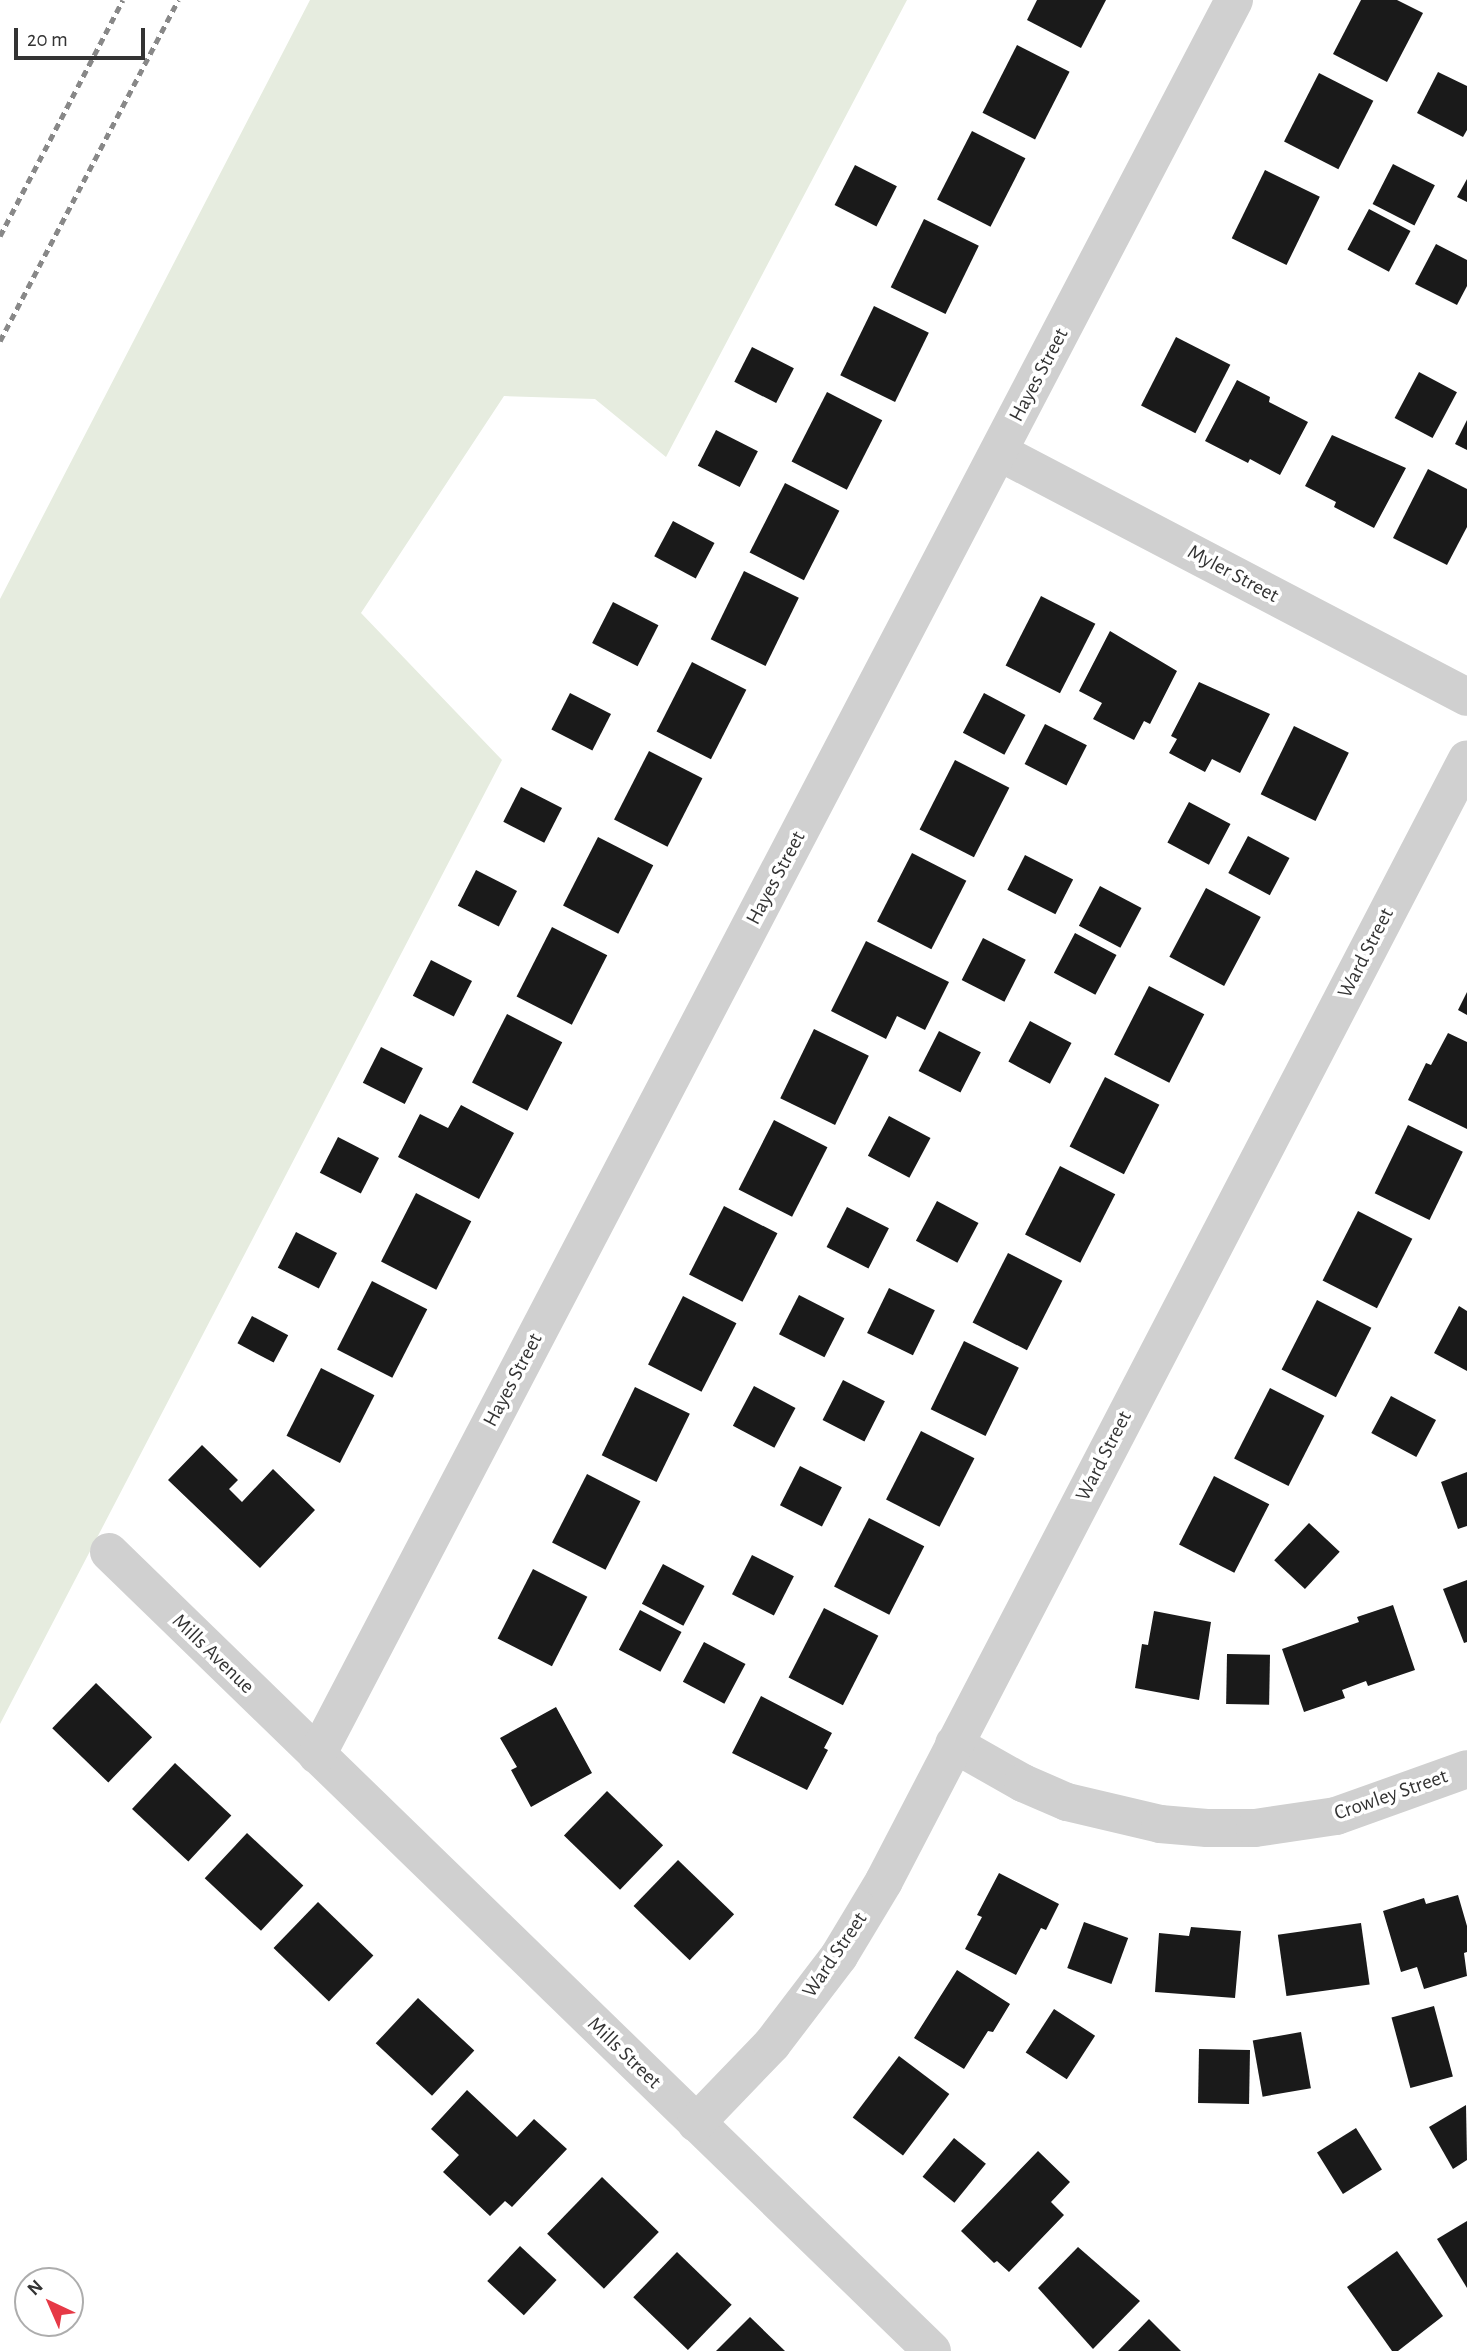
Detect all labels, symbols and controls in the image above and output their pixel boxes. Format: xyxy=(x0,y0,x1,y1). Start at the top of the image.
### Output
scale bar xyxy=(18,14,149,58)
text: 20 m xyxy=(27,29,68,50)
street label: Hayes Street xyxy=(1004,324,1074,426)
street label: Myler Street xyxy=(1183,539,1283,609)
street label: Hayes Street xyxy=(741,827,811,929)
street label: Ward Street xyxy=(1333,904,1399,1002)
street label: Hayes Street xyxy=(478,1329,548,1431)
street label: Ward Street xyxy=(1071,1407,1137,1505)
street label: Mills Avenue xyxy=(167,1609,259,1699)
street label: Crowley Street xyxy=(1331,1764,1451,1826)
street label: Ward Street xyxy=(797,1907,873,2003)
street label: Mills Street xyxy=(582,2012,666,2094)
north arrow xyxy=(14,2267,84,2337)
text: N xyxy=(24,2277,47,2299)

